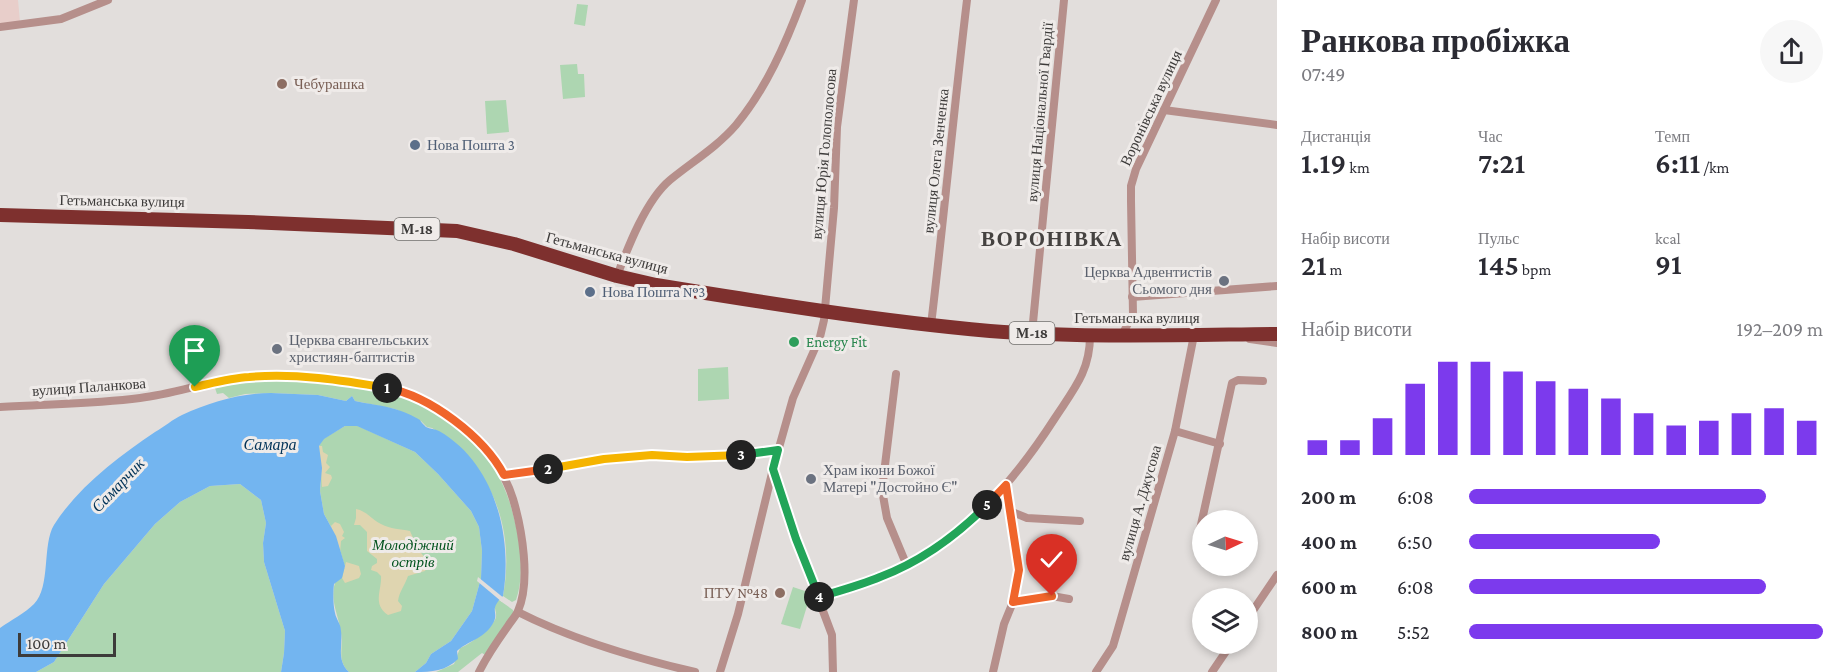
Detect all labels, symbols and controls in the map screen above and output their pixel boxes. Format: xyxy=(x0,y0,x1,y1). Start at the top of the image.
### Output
button: share xyxy=(1760,20,1823,83)
street label: вулиця Національної Гвардії xyxy=(1024,21,1056,203)
text: Ранкова пробіжка xyxy=(1301,22,1570,59)
street label: Воронівська вулиця xyxy=(1117,48,1185,168)
text: 07:49 xyxy=(1301,63,1346,85)
street label: вулиця Юрія Голополосова xyxy=(809,68,839,240)
place label: Чебурашка xyxy=(294,76,365,92)
marker: Чебурашка xyxy=(275,77,289,91)
street label: вулиця Олега Зенченка xyxy=(920,88,952,234)
text: Дистанція xyxy=(1301,128,1371,145)
text: Час xyxy=(1478,128,1503,145)
text: Темп xyxy=(1655,128,1690,145)
place label: Нова Пошта 3 xyxy=(427,137,515,153)
marker: Нова Пошта 3 xyxy=(408,138,422,152)
text: 1.19 xyxy=(1301,146,1346,179)
text: 7:21 xyxy=(1478,146,1525,179)
text: 6:11 xyxy=(1655,146,1700,179)
text: km xyxy=(1346,159,1370,176)
text: /km xyxy=(1700,159,1729,176)
street label: Гетьманська вулиця xyxy=(59,192,185,210)
road number: М-18 xyxy=(394,218,440,240)
district label: ВОРОНІВКА xyxy=(981,227,1123,251)
street label: Гетьманська вулиця xyxy=(544,229,670,277)
text: Набір висоти xyxy=(1301,230,1390,247)
text: Пульс xyxy=(1478,230,1519,247)
text: kcal xyxy=(1655,230,1681,247)
text: 91 xyxy=(1655,247,1682,280)
text: 21 xyxy=(1301,248,1327,281)
text: 145 xyxy=(1478,248,1519,281)
text: m xyxy=(1327,261,1342,278)
text: bpm xyxy=(1519,261,1551,278)
place label: Церква Адвентистів Сьомого дня xyxy=(1084,264,1212,297)
marker: Церква Адвентистів Сьомого дня xyxy=(1217,274,1231,288)
place label: Нова Пошта №3 xyxy=(602,284,705,300)
marker: Нова Пошта №3 xyxy=(583,285,597,299)
street label: Гетьманська вулиця xyxy=(1074,310,1200,326)
text: Набір висоти xyxy=(1301,318,1412,340)
text: 192–209 m xyxy=(1736,318,1823,340)
road number: М-18 xyxy=(1010,322,1054,344)
pin xyxy=(169,325,220,387)
place label: Церква євангельських християн-баптистів xyxy=(289,332,429,365)
icon: arrive xyxy=(178,334,211,367)
place label: Energy Fit xyxy=(806,334,868,351)
marker: Energy Fit xyxy=(787,335,801,349)
marker: Церква євангельських християн-баптистів xyxy=(270,342,284,356)
pin: 1 xyxy=(372,373,402,403)
street label: вулиця Паланкова xyxy=(32,375,147,399)
text: 1 xyxy=(384,379,390,396)
water label: Самара xyxy=(244,436,297,454)
pin: 3 xyxy=(726,440,756,470)
street label: вулиця А. Джусова xyxy=(1116,443,1164,563)
text: 3 xyxy=(737,446,745,463)
water label: Самарчик xyxy=(88,454,149,516)
pin: 2 xyxy=(533,454,563,484)
text: 2 xyxy=(544,460,552,477)
place label: Храм ікони Божої Матері "Достойно Є" xyxy=(823,462,957,495)
marker: Храм ікони Божої Матері "Достойно Є" xyxy=(804,472,818,486)
text: 200 m xyxy=(1301,486,1356,508)
text: 6:08 xyxy=(1397,486,1434,508)
pin: 5 xyxy=(972,490,1002,520)
text: 5 xyxy=(983,496,991,513)
north arrow xyxy=(1192,510,1258,576)
map controls xyxy=(1192,510,1258,654)
text: 400 m xyxy=(1301,531,1357,553)
text: 6:50 xyxy=(1397,531,1432,553)
pin xyxy=(1026,534,1077,596)
park label: Молодіжний острів xyxy=(371,537,454,570)
icon: check xyxy=(1035,543,1068,576)
text: 600 m xyxy=(1301,576,1357,598)
text: 6:08 xyxy=(1397,576,1434,598)
pin: 4 xyxy=(804,582,834,612)
place label: ПТУ №48 xyxy=(704,585,768,601)
marker: ПТУ №48 xyxy=(773,586,787,600)
text: 4 xyxy=(815,588,823,605)
button: layers xyxy=(1192,588,1258,654)
text: 800 m xyxy=(1301,621,1358,643)
text: 5:52 xyxy=(1397,621,1429,643)
scale bar xyxy=(18,630,116,658)
text: 100 m xyxy=(27,635,66,652)

